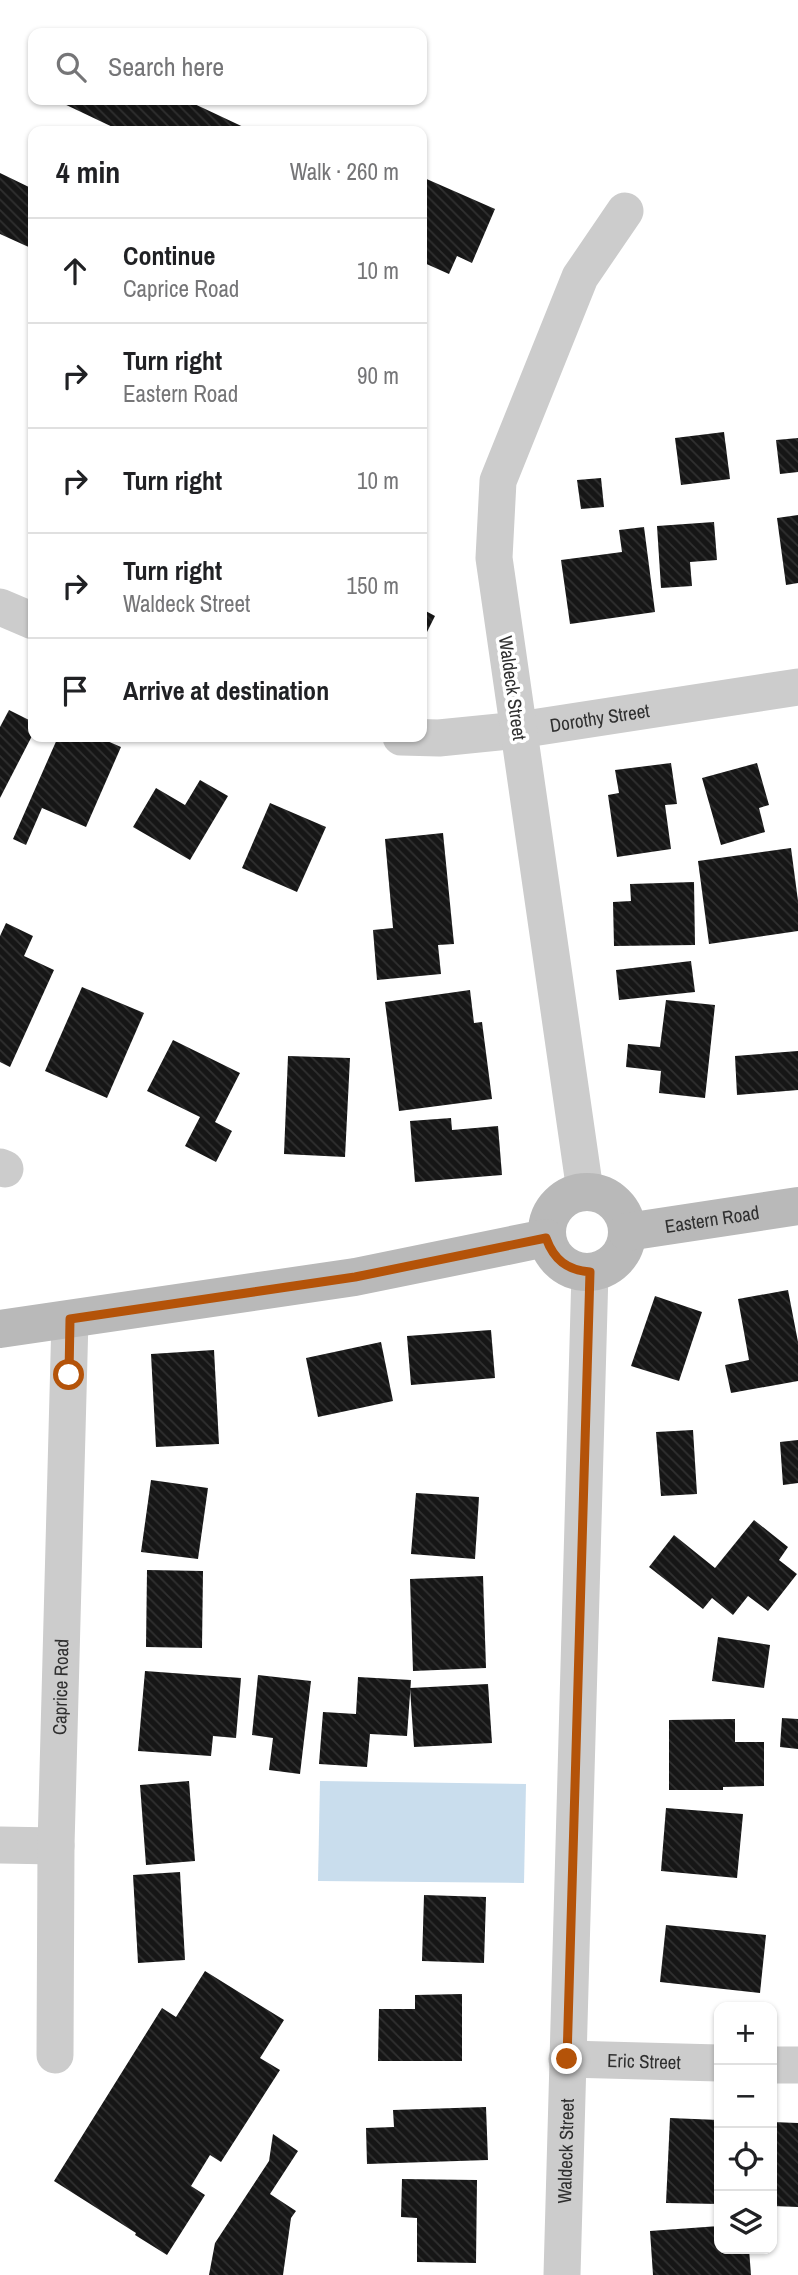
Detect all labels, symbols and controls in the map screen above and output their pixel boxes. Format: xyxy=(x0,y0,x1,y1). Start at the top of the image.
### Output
search box xyxy=(28,28,427,105)
icon: search xyxy=(52,48,90,86)
text: Search here xyxy=(108,49,224,84)
text: 4 min xyxy=(56,152,120,192)
text: Walk · 260 m xyxy=(290,156,399,187)
text: Continue xyxy=(123,238,215,273)
icon: ahead xyxy=(56,252,94,290)
text: 10 m xyxy=(357,255,399,286)
text: Caprice Road xyxy=(123,273,239,304)
text: Turn right xyxy=(123,343,222,378)
icon: right xyxy=(56,357,94,395)
text: 90 m xyxy=(357,360,399,391)
text: Eastern Road xyxy=(123,378,238,409)
icon: right xyxy=(56,462,94,500)
text: Turn right xyxy=(123,463,222,498)
text: 10 m xyxy=(357,465,399,496)
text: Turn right xyxy=(123,553,222,588)
icon: right xyxy=(56,567,94,605)
text: 150 m xyxy=(347,570,399,601)
text: Waldeck Street xyxy=(123,588,250,619)
street label: Waldeck Street xyxy=(493,634,533,742)
icon: arrive xyxy=(56,672,94,710)
text: Arrive at destination xyxy=(123,673,329,708)
street label: Dorothy Street xyxy=(548,697,652,738)
street label: Eastern Road xyxy=(663,1199,761,1239)
route start xyxy=(53,1359,84,1390)
street label: Caprice Road xyxy=(46,1639,74,1735)
map controls xyxy=(714,2002,777,2254)
button: + xyxy=(714,2002,777,2065)
route end xyxy=(551,2043,582,2074)
street label: Eric Street xyxy=(607,2047,682,2075)
button: − xyxy=(714,2065,777,2128)
street label: Waldeck Street xyxy=(551,2097,580,2204)
button: locate xyxy=(714,2128,777,2191)
button: layers xyxy=(714,2191,777,2254)

